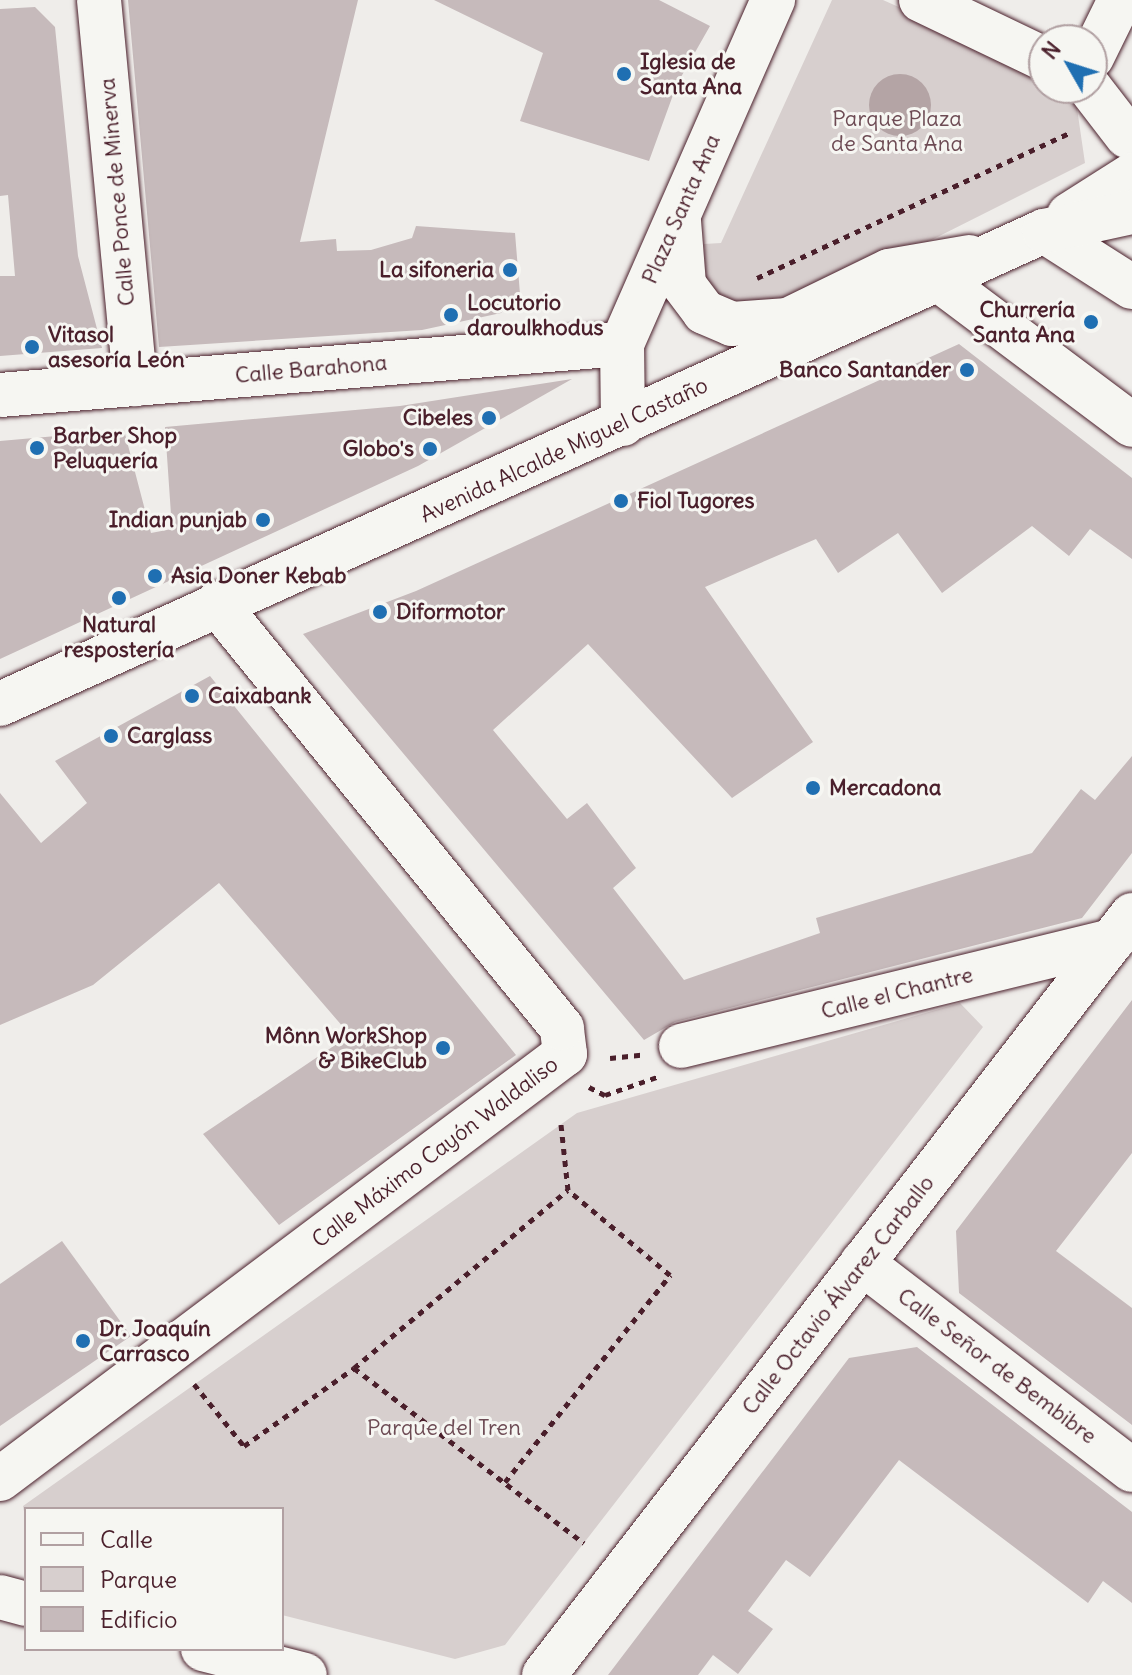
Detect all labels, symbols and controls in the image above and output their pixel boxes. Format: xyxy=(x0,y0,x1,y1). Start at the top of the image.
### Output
north arrow xyxy=(1028,24,1108,104)
text: N xyxy=(1035,35,1067,65)
place label: Iglesia de Santa Ana xyxy=(640,48,742,100)
marker: Iglesia de Santa Ana xyxy=(615,65,633,83)
street label: Calle Ponce de Minerva xyxy=(94,77,140,307)
park label: Parque Plaza de Santa Ana xyxy=(831,105,963,156)
street label: Plaza Santa Ana xyxy=(636,130,726,288)
place label: La sifoneria xyxy=(379,257,494,283)
marker: La sifoneria xyxy=(501,261,519,279)
place label: Locutorio daroulkhodus xyxy=(467,289,603,340)
place label: Churrería Santa Ana xyxy=(973,296,1075,348)
marker: Locutorio daroulkhodus xyxy=(442,306,460,324)
marker: Churrería Santa Ana xyxy=(1082,313,1100,331)
place label: Vitasol asesoría León xyxy=(48,321,185,372)
marker: Vitasol asesoría León xyxy=(23,338,41,356)
street label: Calle Barahona xyxy=(234,349,388,389)
place label: Banco Santander xyxy=(779,357,951,383)
marker: Banco Santander xyxy=(958,361,976,379)
street label: Avenida Alcalde Miguel Castaño xyxy=(416,372,712,528)
place label: Cibeles xyxy=(403,405,473,431)
marker: Cibeles xyxy=(480,409,498,427)
place label: Barber Shop Peluquería xyxy=(53,422,177,474)
place label: Globo's xyxy=(342,436,414,462)
marker: Barber Shop Peluquería xyxy=(28,439,46,457)
marker: Globo's xyxy=(421,440,439,458)
place label: Fiol Tugores xyxy=(637,488,754,514)
marker: Fiol Tugores xyxy=(612,492,630,510)
place label: Indian punjab xyxy=(109,507,247,533)
marker: Indian punjab xyxy=(254,511,272,529)
place label: Asia Doner Kebab xyxy=(171,563,346,589)
marker: Asia Doner Kebab xyxy=(146,567,164,585)
marker: Natural respostería xyxy=(110,589,128,607)
place label: Diformotor xyxy=(396,599,505,625)
marker: Diformotor xyxy=(371,603,389,621)
place label: Natural respostería xyxy=(64,611,174,662)
place label: Caixabank xyxy=(208,683,312,709)
marker: Caixabank xyxy=(183,687,201,705)
place label: Carglass xyxy=(127,723,212,749)
marker: Carglass xyxy=(102,727,120,745)
place label: Mercadona xyxy=(829,775,941,801)
marker: Mercadona xyxy=(804,779,822,797)
street label: Calle el Chantre xyxy=(818,961,976,1025)
place label: Mônn WorkShop & BikeClub xyxy=(265,1022,427,1074)
marker: Mônn WorkShop & BikeClub xyxy=(434,1039,452,1057)
street label: Calle Máximo Cayón Waldaliso xyxy=(307,1051,563,1253)
street label: Calle Octavio Álvarez Carballo xyxy=(736,1170,940,1420)
street label: Calle Señor de Bembibre xyxy=(892,1283,1102,1449)
place label: Dr. Joaquín Carrasco xyxy=(99,1315,211,1366)
marker: Dr. Joaquín Carrasco xyxy=(74,1332,92,1350)
park label: Parque del Tren xyxy=(367,1415,521,1441)
legend xyxy=(24,1507,284,1651)
text: Calle xyxy=(100,1524,153,1554)
text: Parque xyxy=(100,1564,177,1594)
text: Edificio xyxy=(100,1604,178,1634)

